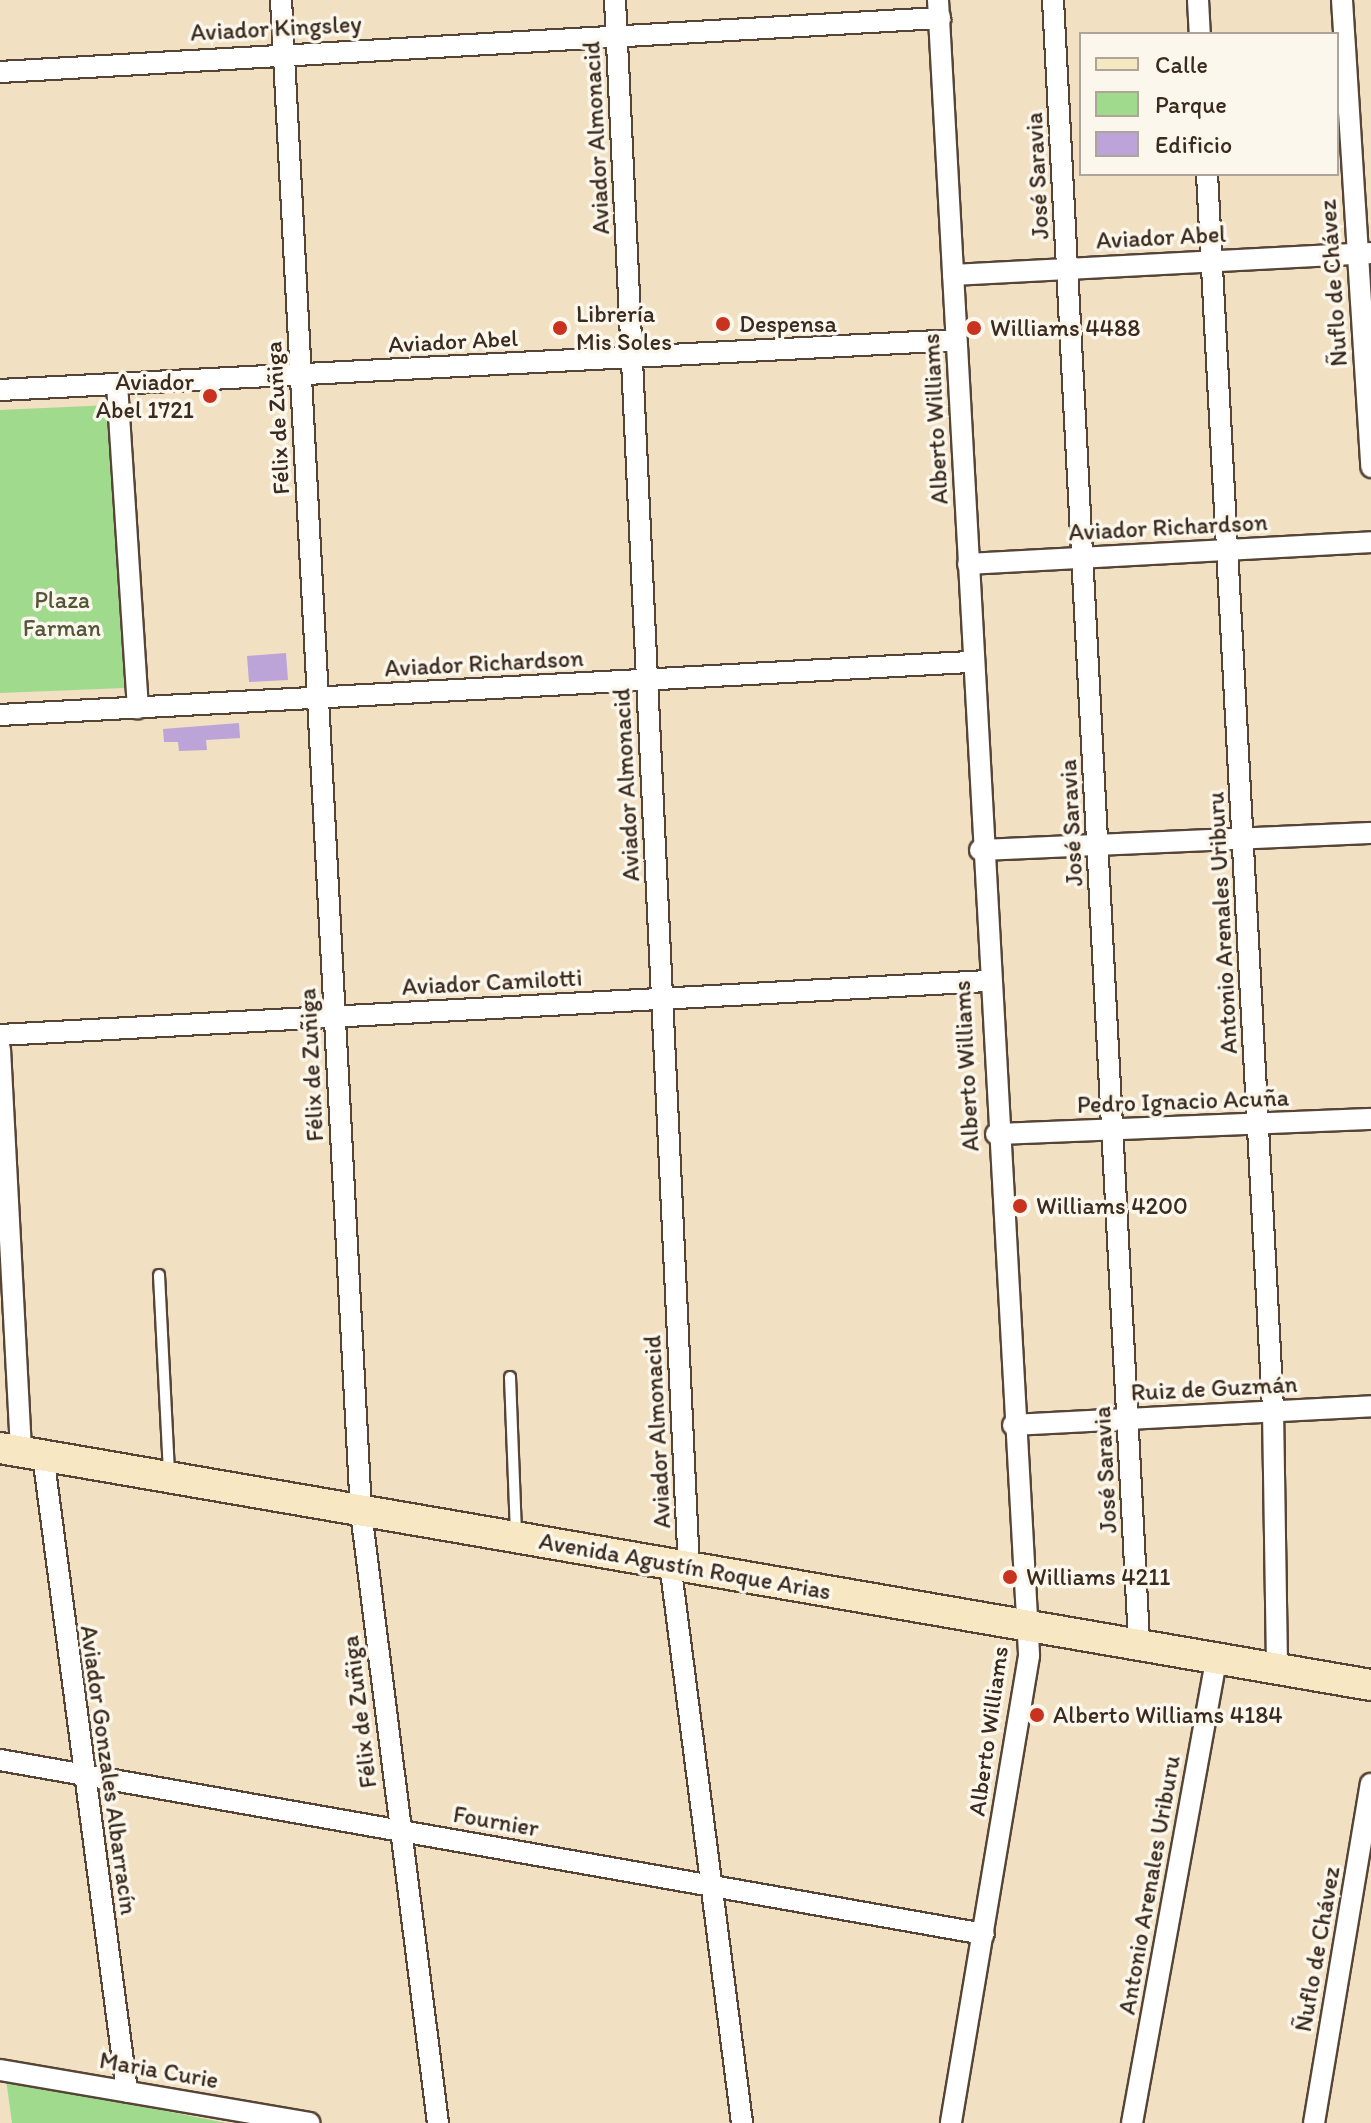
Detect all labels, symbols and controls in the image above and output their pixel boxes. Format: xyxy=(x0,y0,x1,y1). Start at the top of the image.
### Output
street label: Aviador Kingsley xyxy=(190,9,362,47)
legend xyxy=(1079,32,1339,176)
street label: Aviador Almonacid xyxy=(577,41,615,235)
text: Calle xyxy=(1155,50,1208,79)
text: Parque xyxy=(1155,90,1227,119)
street label: José Saravia xyxy=(1019,111,1055,241)
text: Edificio xyxy=(1155,130,1232,159)
street label: Ñuflo de Chávez xyxy=(1313,199,1353,367)
street label: Aviador Abel xyxy=(1095,219,1227,255)
place label: Librería Mis Soles xyxy=(576,300,672,356)
place label: Despensa xyxy=(739,310,837,338)
place label: Williams 4488 xyxy=(990,314,1140,342)
marker: Despensa xyxy=(714,315,732,333)
marker: Librería Mis Soles xyxy=(551,319,569,337)
marker: Williams 4488 xyxy=(965,319,983,337)
street label: Aviador Abel xyxy=(387,323,519,359)
street label: Alberto Williams xyxy=(916,332,954,506)
street label: Félix de Zuñiga xyxy=(259,340,295,496)
place label: Aviador Abel 1721 xyxy=(96,368,194,424)
marker: Aviador Abel 1721 xyxy=(201,387,219,405)
street label: Aviador Richardson xyxy=(1068,507,1268,547)
park label: Plaza Farman xyxy=(23,586,101,642)
street label: Aviador Richardson xyxy=(384,643,584,683)
street label: Aviador Almonacid xyxy=(607,688,645,882)
street label: José Saravia xyxy=(1053,758,1089,888)
street label: Antonio Arenales Uriburu xyxy=(1201,791,1243,1055)
street label: Aviador Camilotti xyxy=(401,963,583,1001)
street label: Alberto Williams xyxy=(947,979,985,1153)
street label: Félix de Zuñiga xyxy=(293,987,329,1143)
street label: Pedro Ignacio Acuña xyxy=(1077,1083,1289,1119)
place label: Williams 4200 xyxy=(1036,1192,1188,1220)
marker: Williams 4200 xyxy=(1011,1197,1029,1215)
street label: Aviador Almonacid xyxy=(638,1335,676,1529)
street label: Ruiz de Guzmán xyxy=(1130,1369,1298,1407)
street label: José Saravia xyxy=(1087,1405,1123,1535)
street label: Avenida Agustín Roque Arias xyxy=(537,1526,833,1606)
place label: Williams 4211 xyxy=(1026,1563,1170,1591)
marker: Williams 4211 xyxy=(1001,1568,1019,1586)
street label: Aviador Gonzales Albarracín xyxy=(74,1623,144,1917)
street label: Félix de Zuñiga xyxy=(335,1634,383,1790)
street label: Alberto Williams xyxy=(962,1644,1014,1818)
place label: Alberto Williams 4184 xyxy=(1053,1701,1283,1729)
marker: Alberto Williams 4184 xyxy=(1028,1706,1046,1724)
street label: Antonio Arenales Uriburu xyxy=(1112,1753,1186,2017)
street label: Fournier xyxy=(451,1799,541,1843)
street label: Ñuflo de Chávez xyxy=(1288,1864,1346,2034)
street label: Maria Curie xyxy=(97,2045,221,2095)

